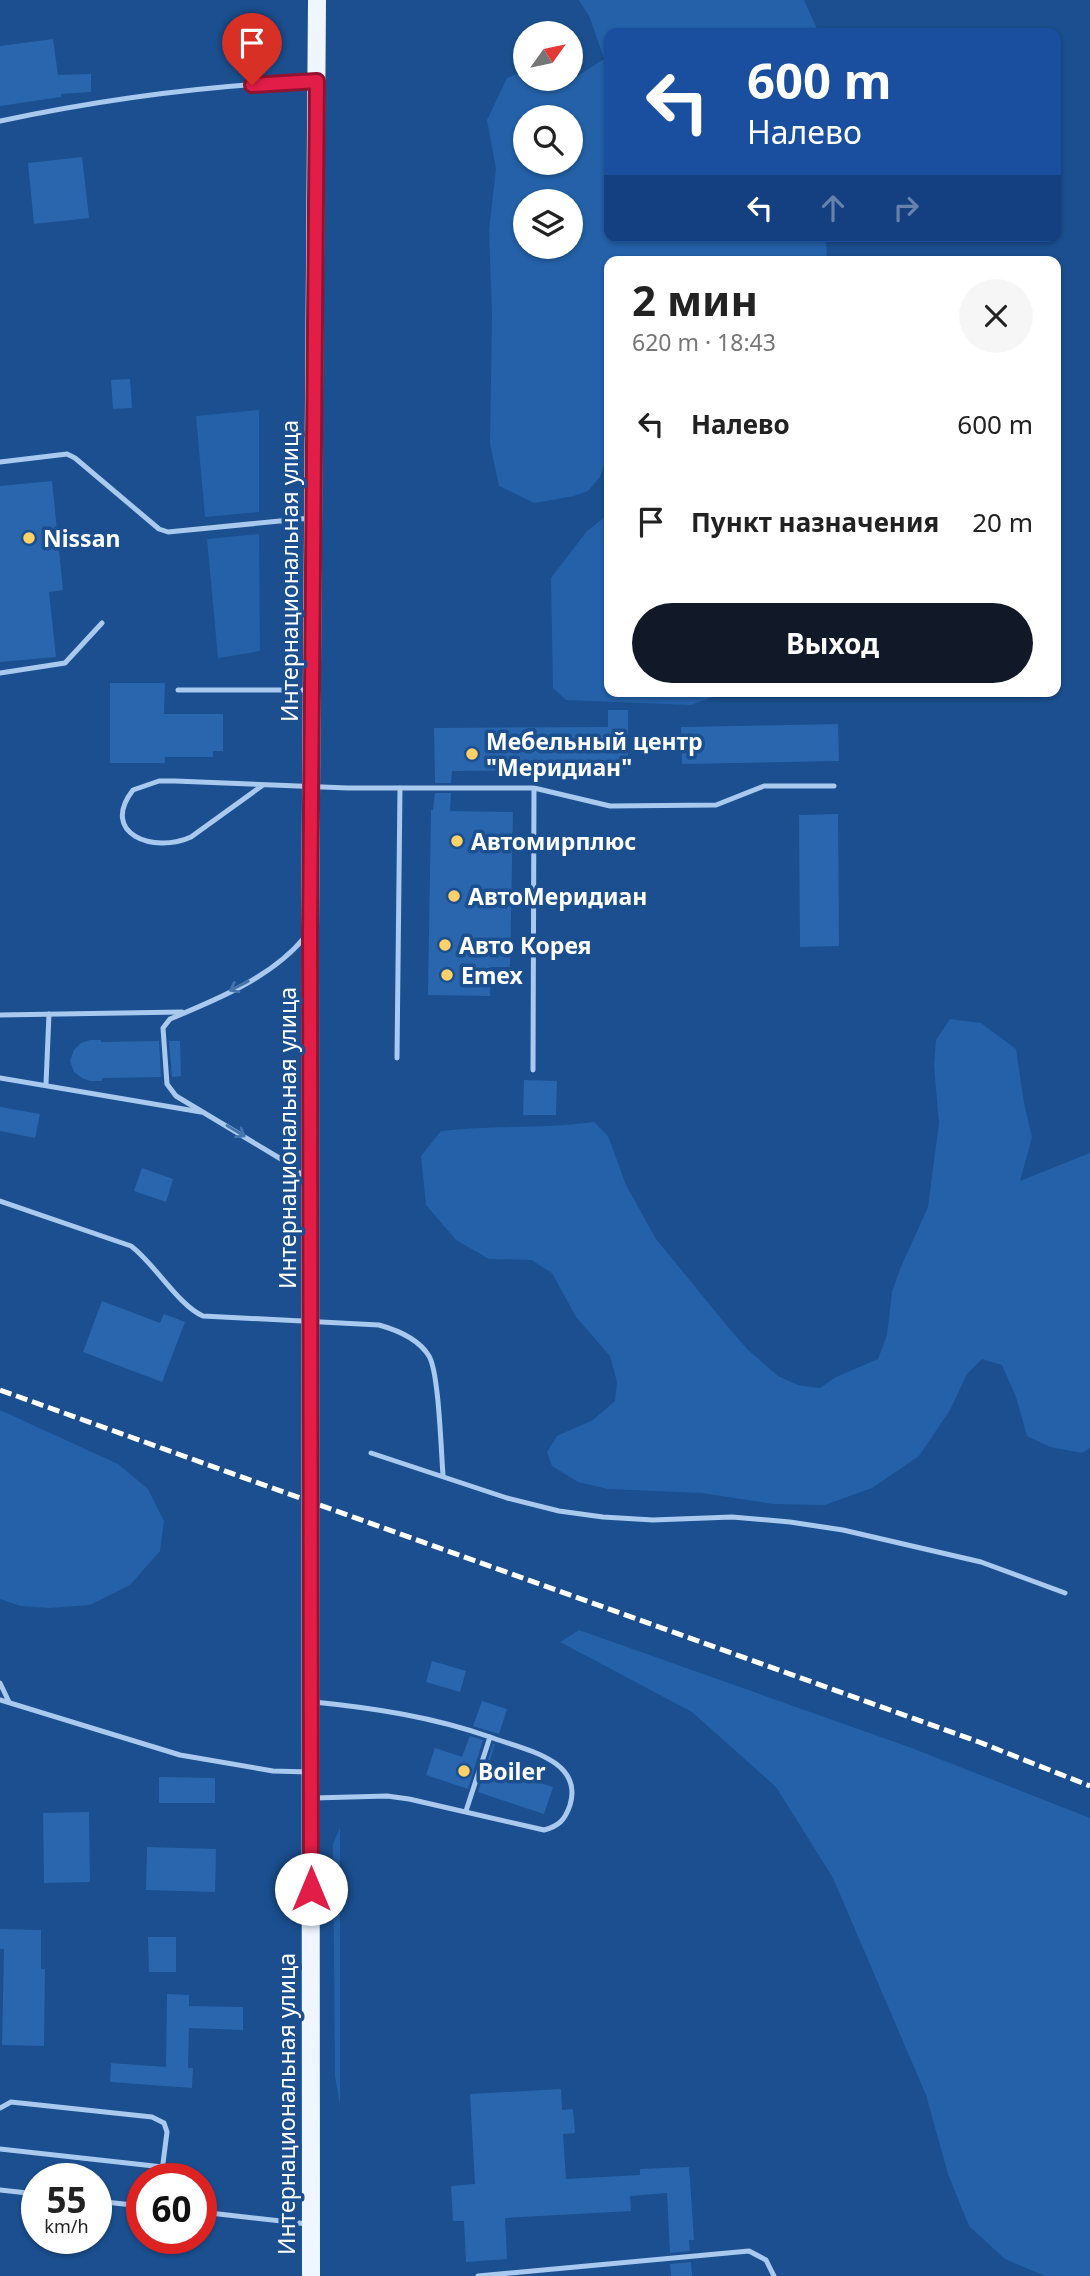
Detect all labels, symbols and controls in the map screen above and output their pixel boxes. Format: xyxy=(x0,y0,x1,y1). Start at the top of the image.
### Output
pin xyxy=(222,13,282,85)
north arrow xyxy=(513,21,583,91)
map controls xyxy=(513,21,583,259)
icon: arrive xyxy=(233,24,271,62)
text: 600 m xyxy=(747,47,892,113)
icon: left xyxy=(632,56,723,147)
button: search xyxy=(513,105,583,175)
text: Налево xyxy=(747,110,862,153)
button: layers xyxy=(513,189,583,259)
icon: left xyxy=(741,189,779,227)
icon: ahead xyxy=(814,189,852,227)
icon: right xyxy=(887,189,925,227)
text: 2 мин xyxy=(632,271,758,328)
button: close xyxy=(959,279,1033,353)
text: 620 m · 18:43 xyxy=(632,326,776,358)
icon: left xyxy=(632,405,670,443)
text: Налево xyxy=(691,406,790,442)
text: 600 m xyxy=(957,406,1033,442)
street label: Интернациональная улица xyxy=(273,420,305,722)
icon: arrive xyxy=(632,503,670,541)
text: Пункт назначения xyxy=(691,504,939,540)
text: 20 m xyxy=(972,504,1033,540)
place label: Nissan xyxy=(43,522,120,554)
marker: Nissan xyxy=(21,530,37,546)
button: Выход xyxy=(632,603,1033,683)
place label: Мебельный центр "Меридиан" xyxy=(486,725,703,783)
marker: Мебельный центр "Меридиан" xyxy=(464,746,480,762)
place label: Автомирплюс xyxy=(471,825,636,857)
marker: Автомирплюс xyxy=(449,833,465,849)
place label: АвтоМеридиан xyxy=(468,880,647,912)
marker: АвтоМеридиан xyxy=(446,888,462,904)
place label: Авто Корея xyxy=(459,929,592,961)
marker: Авто Корея xyxy=(437,937,453,953)
place label: Emex xyxy=(461,959,524,991)
marker: Emex xyxy=(439,967,455,983)
one-way arrow xyxy=(229,980,250,994)
street label: Интернациональная улица xyxy=(271,987,303,1289)
one-way arrow xyxy=(225,1125,245,1139)
place label: Boiler xyxy=(478,1755,545,1787)
marker: Boiler xyxy=(456,1763,472,1779)
position arrow xyxy=(274,1852,348,1926)
street label: Интернациональная улица xyxy=(270,1953,302,2255)
speed limit sign: 60 xyxy=(126,2163,217,2254)
text: 55 xyxy=(46,2176,87,2223)
text: km/h xyxy=(44,2214,89,2238)

